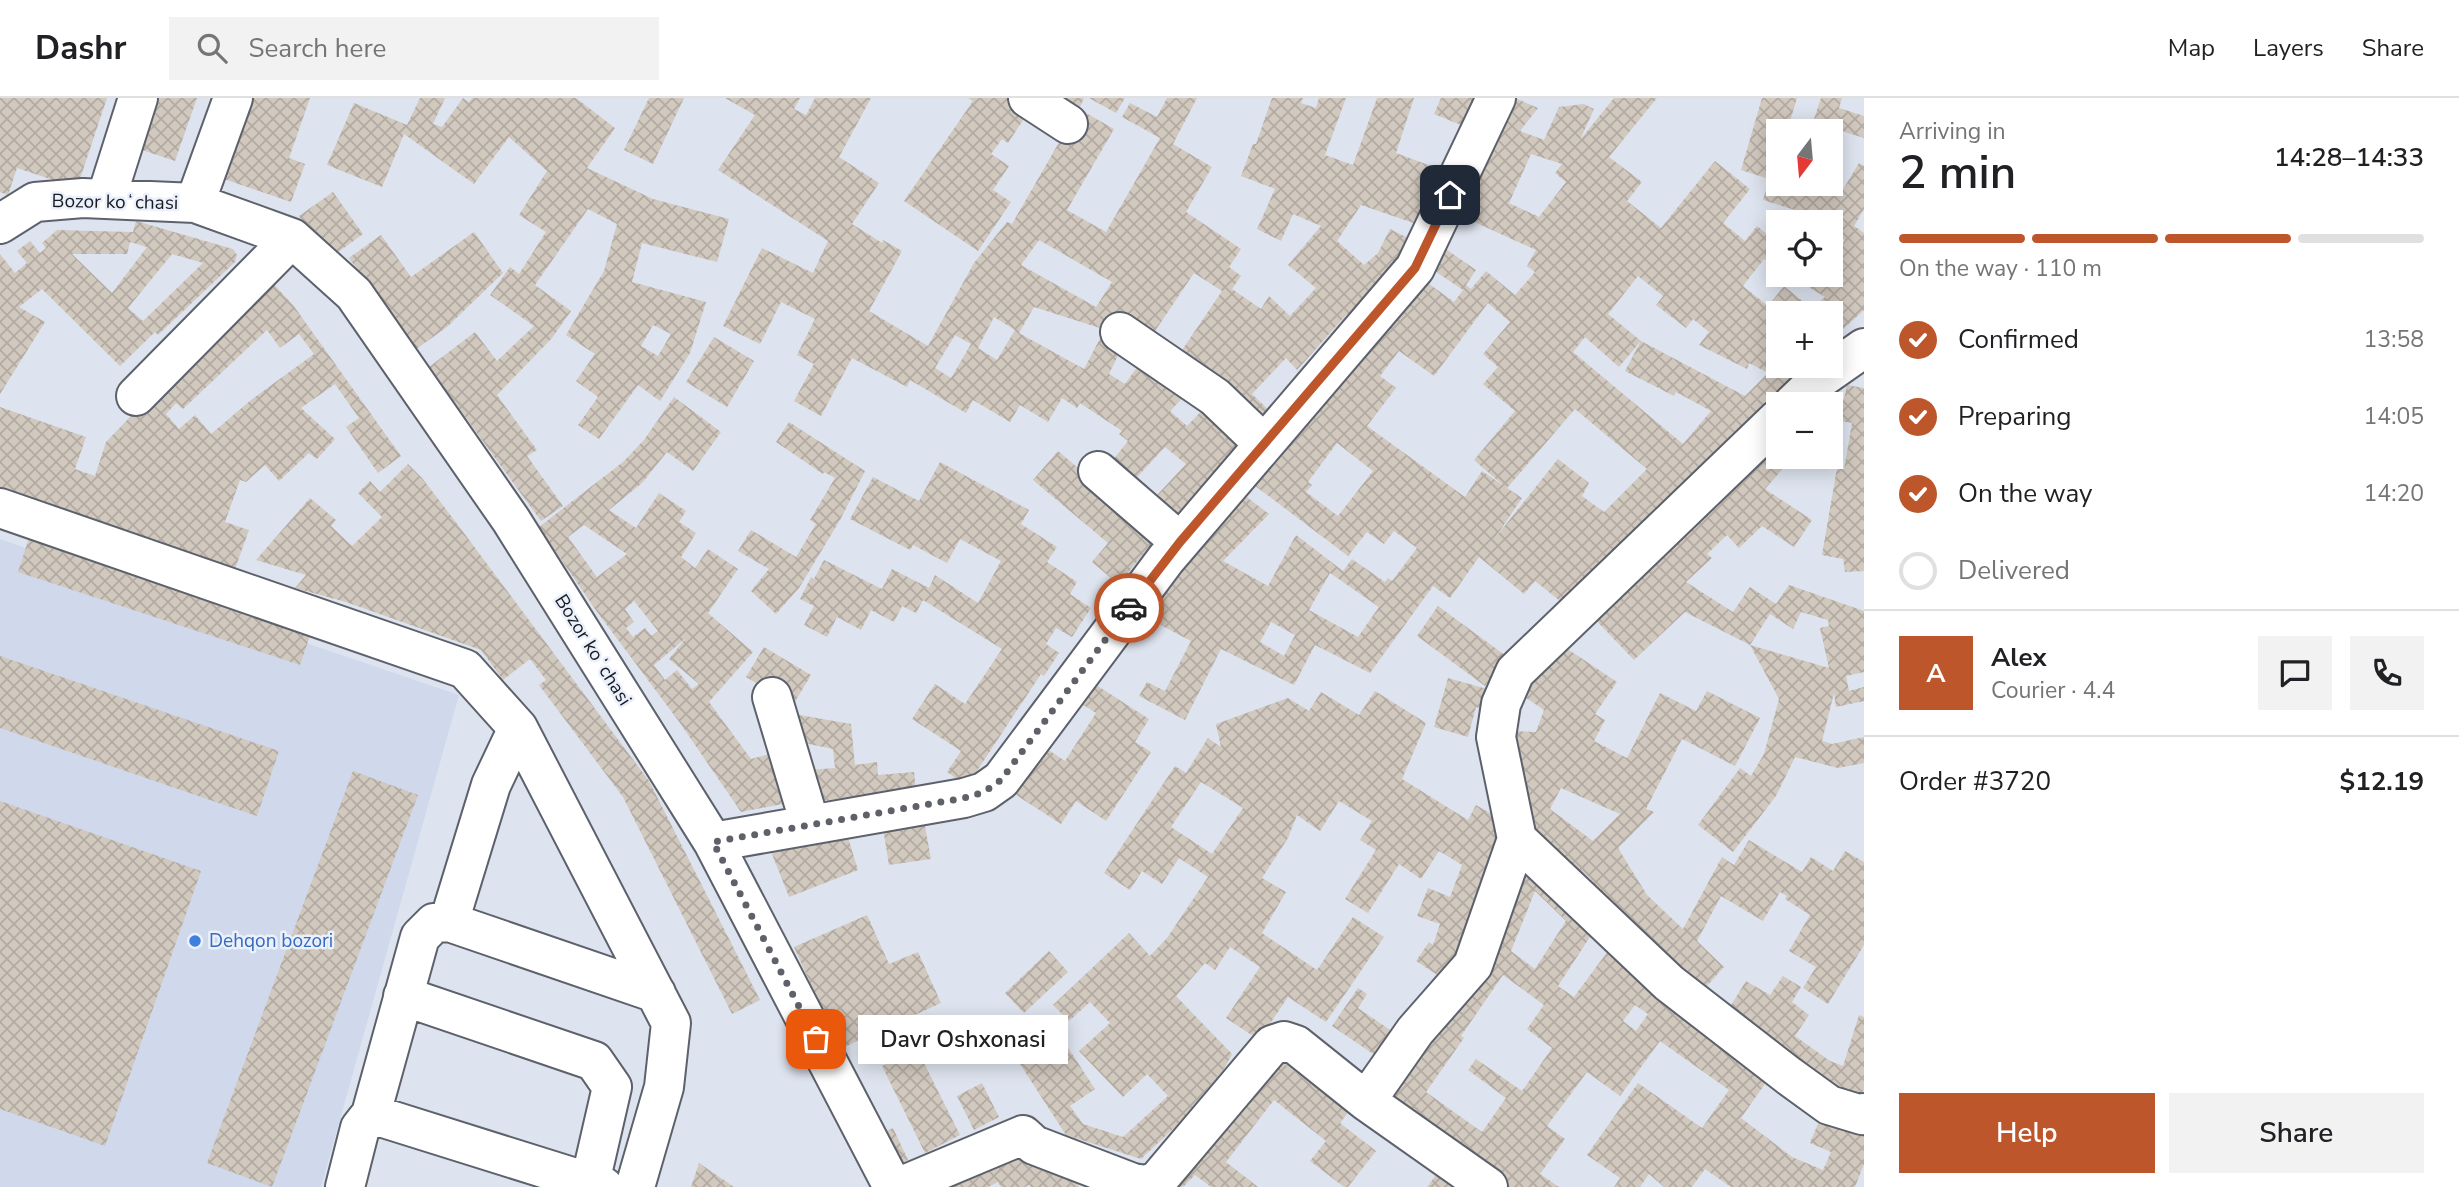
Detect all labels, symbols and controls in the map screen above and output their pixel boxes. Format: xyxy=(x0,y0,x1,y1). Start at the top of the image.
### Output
search box xyxy=(169,17,659,80)
text: Dashr xyxy=(35,26,127,71)
icon: search xyxy=(193,29,231,67)
text: Search here xyxy=(249,31,386,66)
text: Map xyxy=(2168,32,2215,64)
text: Layers xyxy=(2253,32,2324,64)
text: Share xyxy=(2362,32,2424,64)
text: Arriving in xyxy=(1899,116,2006,147)
north arrow xyxy=(1766,119,1843,196)
map controls xyxy=(1766,119,1843,469)
text: 14:28–14:33 xyxy=(2274,140,2424,175)
text: 2 min xyxy=(1899,141,2016,204)
pin xyxy=(1420,165,1480,225)
icon: home xyxy=(1431,176,1469,214)
street label: Bozor koʻchasi xyxy=(51,188,179,216)
button: locate xyxy=(1766,210,1843,287)
text: On the way · 110 m xyxy=(1899,253,2102,284)
button: + xyxy=(1766,301,1843,378)
icon: check xyxy=(1899,321,1937,359)
text: Confirmed xyxy=(1958,322,2079,357)
text: 13:58 xyxy=(2364,324,2424,355)
button: − xyxy=(1766,392,1843,469)
icon: check xyxy=(1899,398,1937,436)
text: Preparing xyxy=(1958,399,2071,434)
text: 14:05 xyxy=(2364,401,2424,432)
icon: check xyxy=(1899,475,1937,513)
text: On the way xyxy=(1958,476,2092,511)
text: 14:20 xyxy=(2364,478,2424,509)
text: Delivered xyxy=(1958,553,2070,588)
courier xyxy=(1094,573,1164,643)
street label: Bozor koʻchasi xyxy=(548,589,638,711)
icon: car xyxy=(1110,589,1148,627)
button: chat xyxy=(2258,636,2332,710)
button: phone xyxy=(2350,636,2424,710)
text: Alex xyxy=(1991,640,2047,675)
text: A xyxy=(1926,656,1946,691)
text: Courier · 4.4 xyxy=(1991,675,2115,706)
text: Order #3720 xyxy=(1899,764,2051,799)
text: $12.19 xyxy=(2340,764,2424,799)
place label: Dehqon bozori xyxy=(209,928,333,954)
marker: Dehqon bozori xyxy=(187,933,203,949)
pin xyxy=(786,1009,846,1069)
callout: Davr Oshxonasi xyxy=(858,1014,1068,1063)
icon: bag xyxy=(797,1020,835,1058)
text: Davr Oshxonasi xyxy=(880,1024,1046,1055)
button: Help xyxy=(1899,1093,2155,1173)
button: Share xyxy=(2169,1093,2424,1173)

